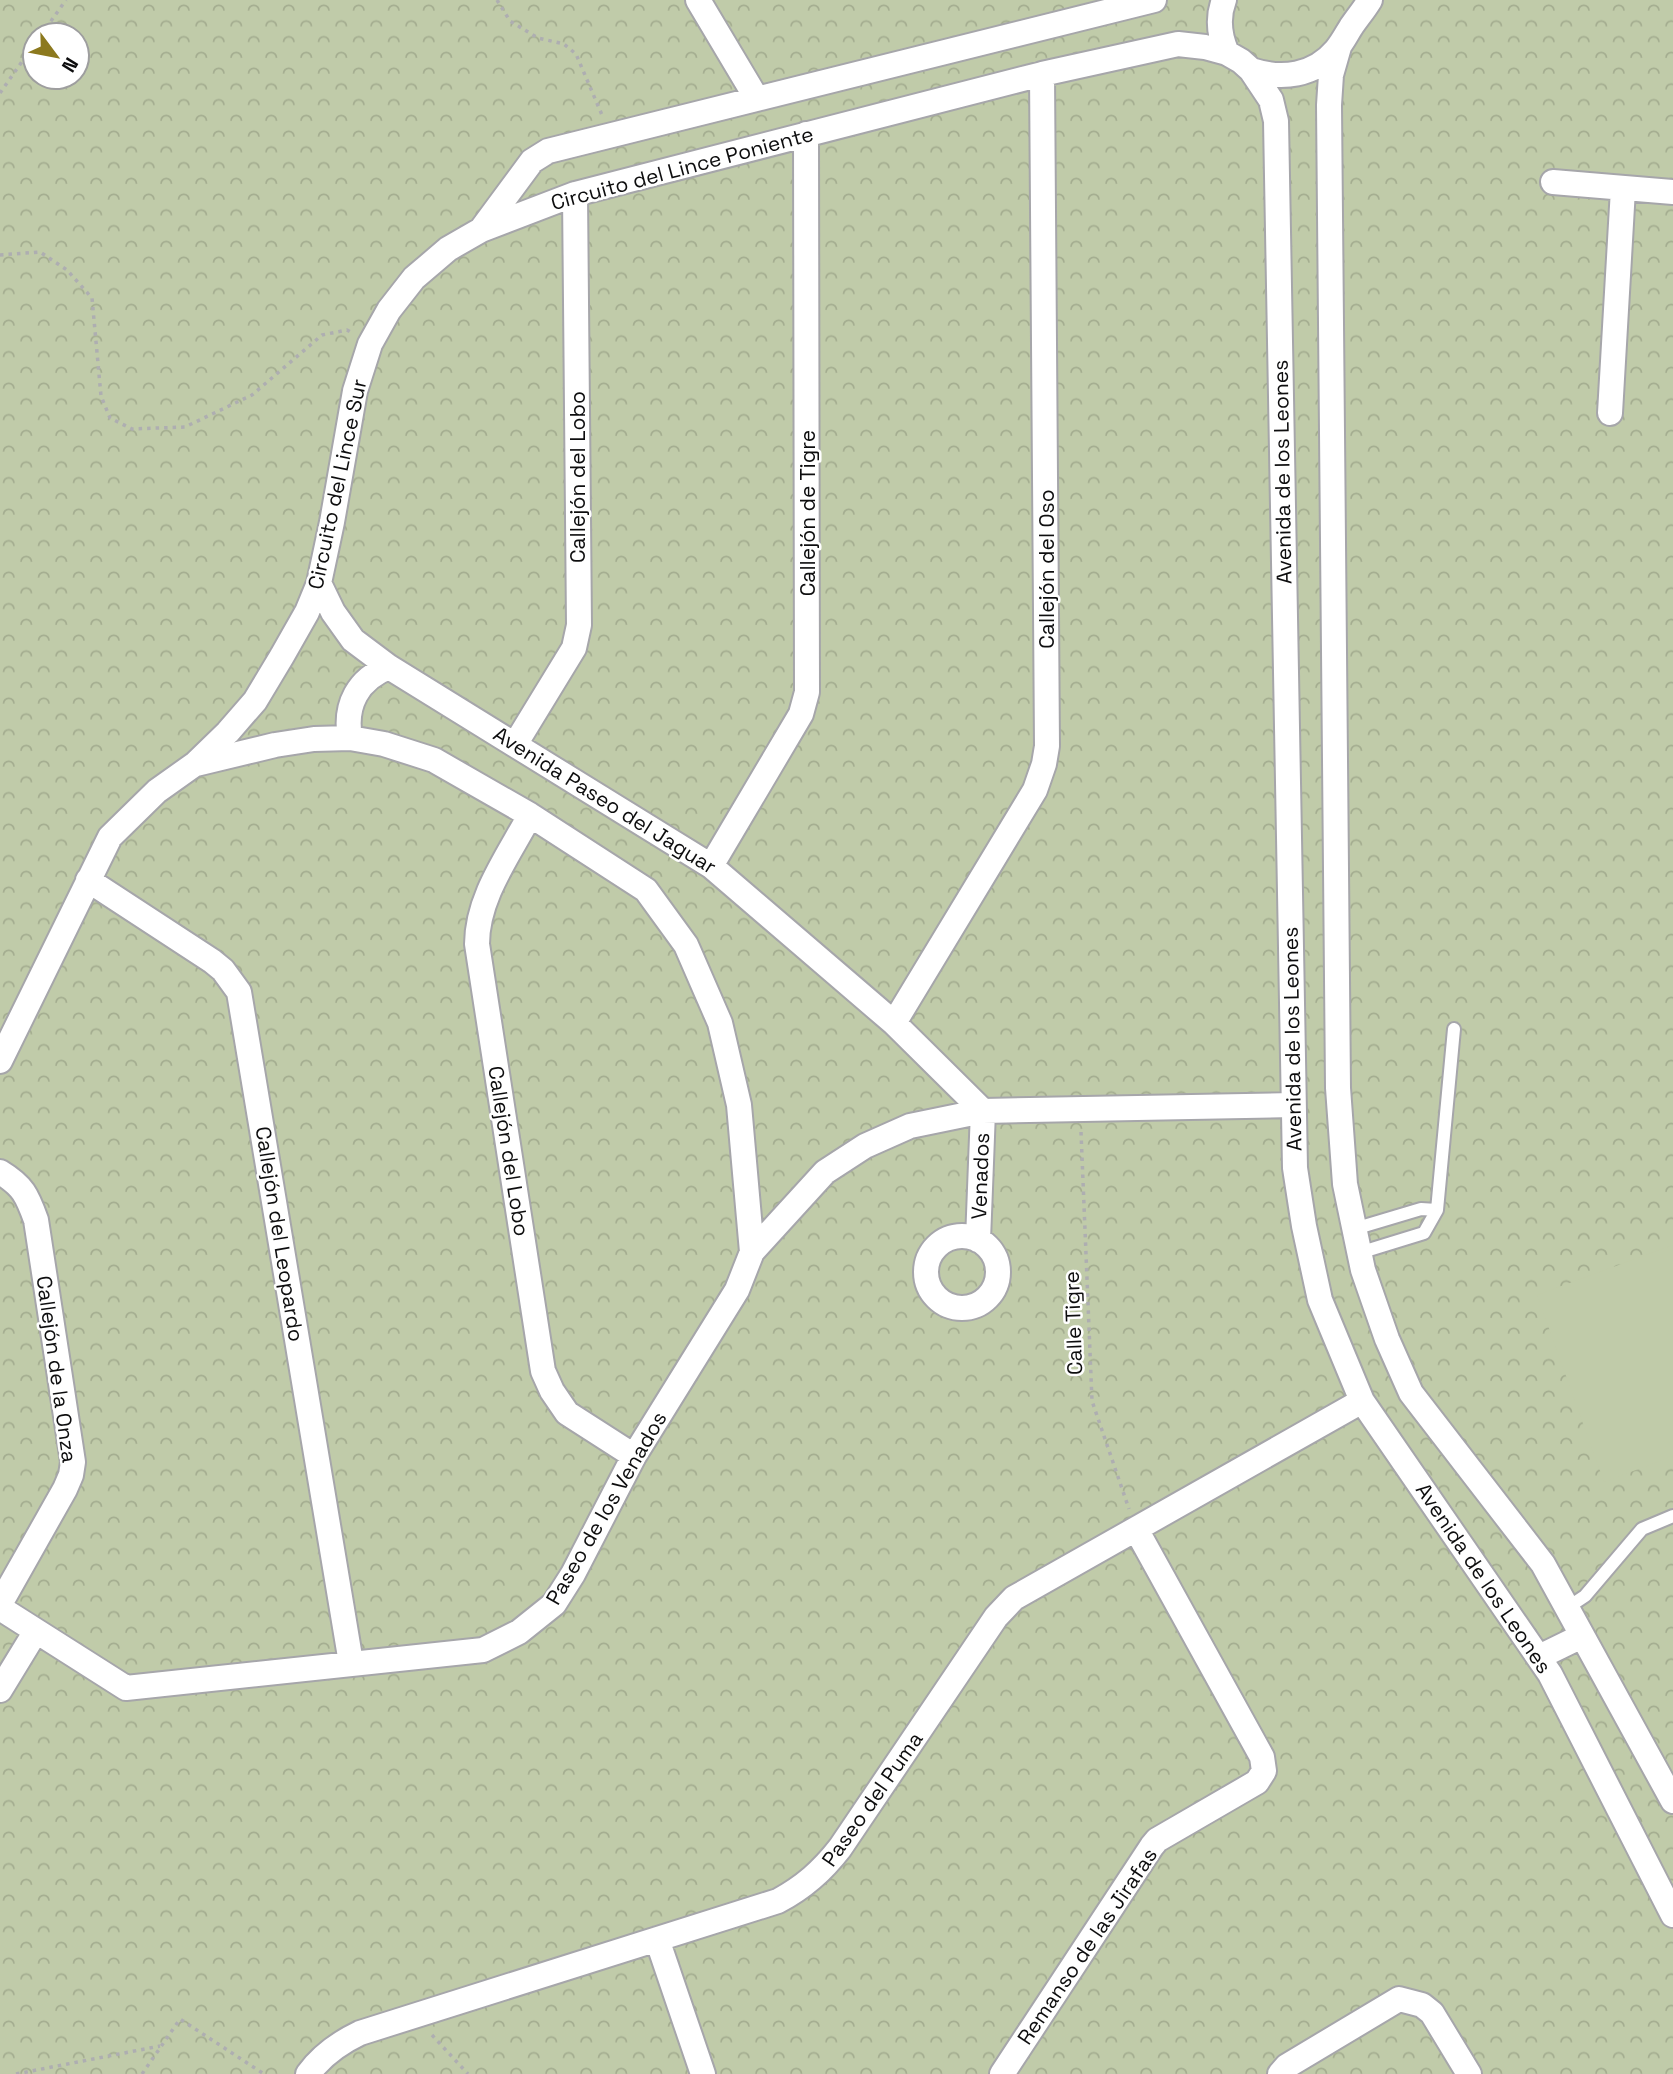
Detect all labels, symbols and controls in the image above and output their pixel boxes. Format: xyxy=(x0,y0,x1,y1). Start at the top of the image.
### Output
north arrow xyxy=(21,21,91,91)
text: N xyxy=(56,53,84,77)
street label: Circuito del Lince Poniente xyxy=(548,120,816,216)
street label: Avenida de los Leones xyxy=(1267,360,1297,584)
street label: Circuito del Lince Sur xyxy=(302,376,373,592)
street label: Callejón del Lobo xyxy=(564,391,591,563)
street label: Callejón de Tigre xyxy=(794,430,821,596)
street label: Callejón del Oso xyxy=(1033,489,1060,649)
street label: Avenida Paseo del Jaguar xyxy=(488,720,722,880)
street label: Avenida de los Leones xyxy=(1277,927,1307,1151)
street label: Callejón del Lobo xyxy=(482,1064,536,1238)
street label: Callejón del Leopardo xyxy=(250,1124,310,1344)
street label: Venados xyxy=(965,1132,995,1220)
street label: Calle Tigre xyxy=(1058,1271,1088,1375)
street label: Callejón de la Onza xyxy=(31,1274,83,1464)
street label: Paseo de los Venados xyxy=(540,1407,672,1609)
street label: Avenida de los Leones xyxy=(1410,1477,1558,1679)
street label: Paseo del Puma xyxy=(816,1726,928,1872)
street label: Remanso de las Jirafas xyxy=(1011,1842,1163,2050)

